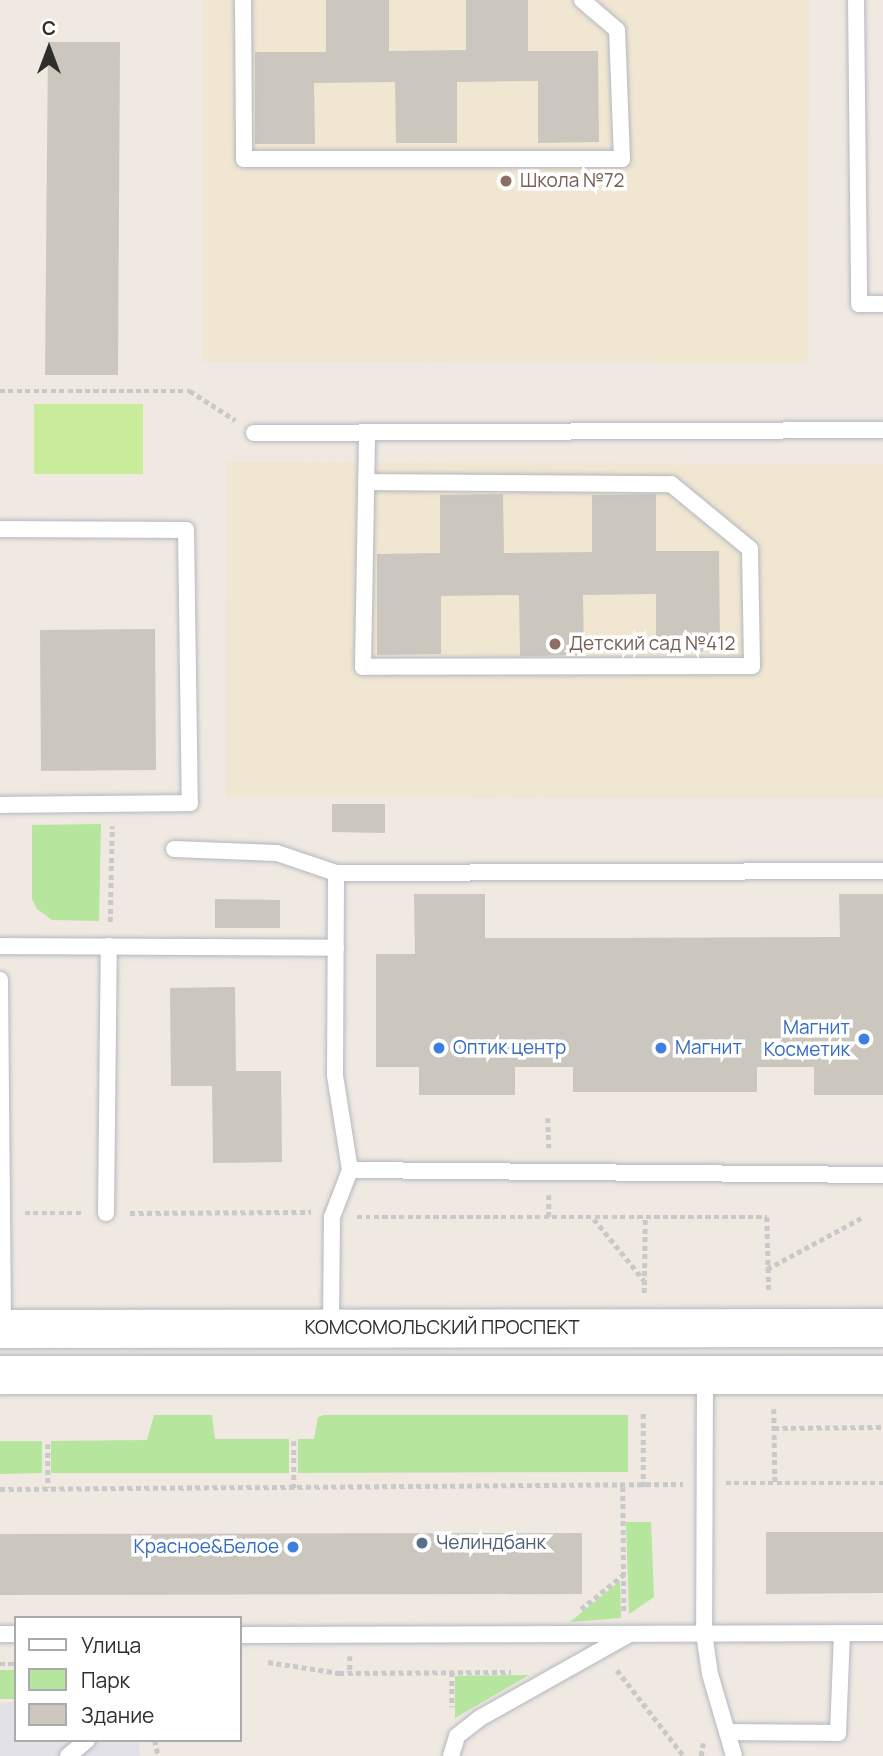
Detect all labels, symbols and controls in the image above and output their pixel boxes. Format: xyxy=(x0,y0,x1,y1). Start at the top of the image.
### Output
north arrow xyxy=(14,14,84,84)
text: С xyxy=(42,15,56,41)
place label: Школа №72 xyxy=(520,170,624,192)
marker: Школа №72 xyxy=(498,173,514,189)
place label: Детский сад №412 xyxy=(569,633,735,655)
marker: Детский сад №412 xyxy=(547,636,563,652)
place label: Магнит Косметик xyxy=(764,1017,850,1061)
marker: Магнит Косметик xyxy=(856,1031,872,1047)
place label: Оптик центр xyxy=(453,1037,566,1059)
place label: Магнит xyxy=(675,1037,742,1059)
marker: Оптик центр xyxy=(431,1040,447,1056)
marker: Магнит xyxy=(653,1040,669,1056)
street label: КОМСОМОЛЬСКИЙ ПРОСПЕКТ xyxy=(304,1317,580,1339)
place label: Челиндбанк xyxy=(436,1532,546,1554)
marker: Челиндбанк xyxy=(414,1535,430,1551)
place label: Красное&Белое xyxy=(134,1536,279,1558)
marker: Красное&Белое xyxy=(285,1539,301,1555)
legend xyxy=(14,1616,242,1742)
text: Улица xyxy=(81,1631,141,1659)
text: Парк xyxy=(81,1666,130,1694)
text: Здание xyxy=(81,1701,154,1729)

